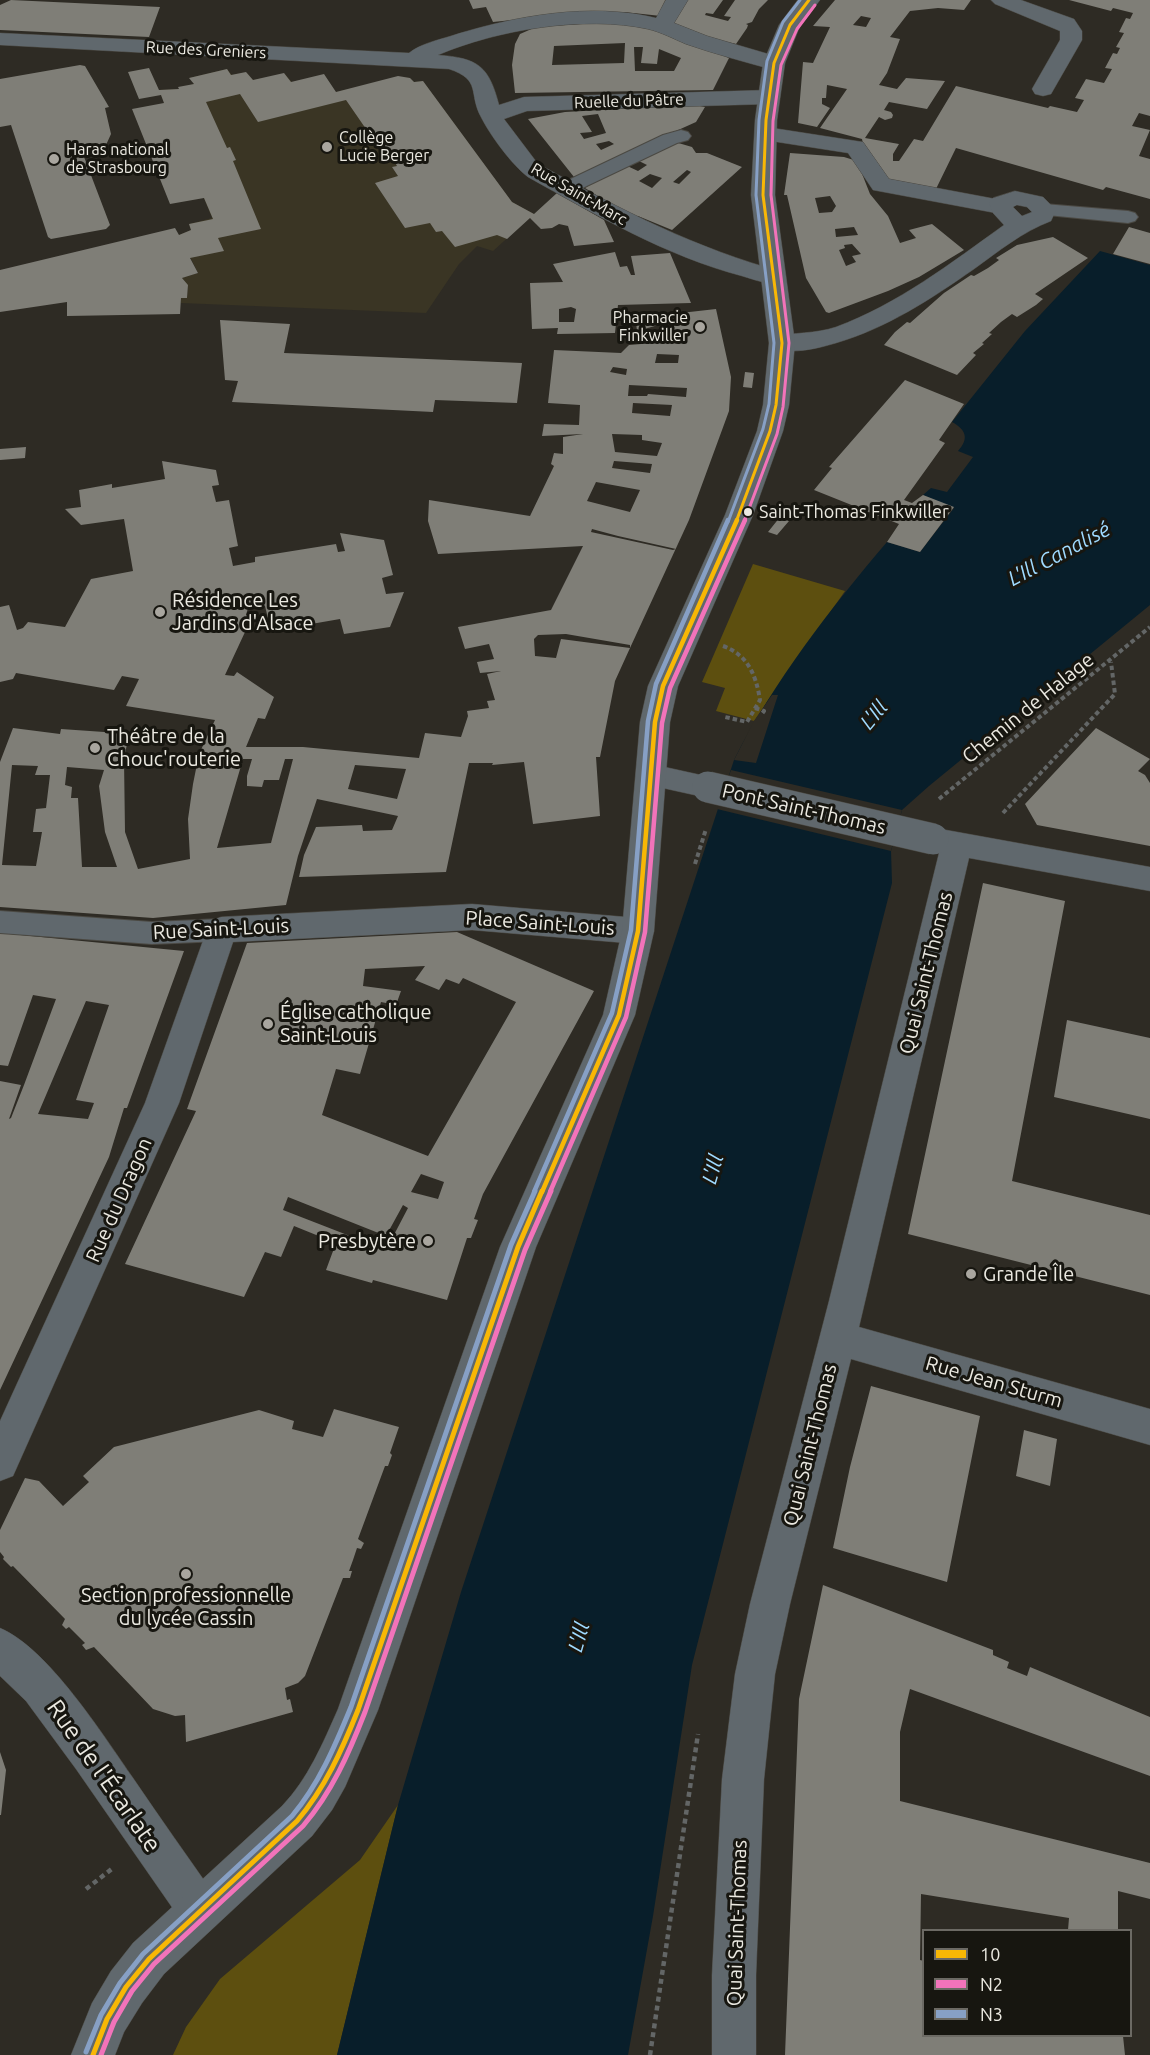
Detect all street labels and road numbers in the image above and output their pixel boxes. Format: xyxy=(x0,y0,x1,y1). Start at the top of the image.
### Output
street label: Rue des Greniers xyxy=(145,37,267,63)
street label: Ruelle du Pâtre xyxy=(574,89,684,113)
street label: Rue Saint-Marc xyxy=(528,159,630,229)
street label: Chemin de Halage xyxy=(957,648,1099,768)
street label: Pont Saint-Thomas xyxy=(720,779,888,839)
street label: Quai Saint-Thomas xyxy=(894,889,958,1057)
street label: Place Saint-Louis xyxy=(465,906,615,940)
street label: Rue Saint-Louis xyxy=(152,913,290,945)
street label: Rue du Dragon xyxy=(81,1134,157,1266)
street label: Rue Jean Sturm xyxy=(923,1351,1065,1413)
street label: Quai Saint-Thomas xyxy=(778,1361,842,1529)
street label: Rue de l'Écarlate xyxy=(41,1694,167,1858)
street label: Quai Saint-Thomas xyxy=(722,1839,752,2007)

